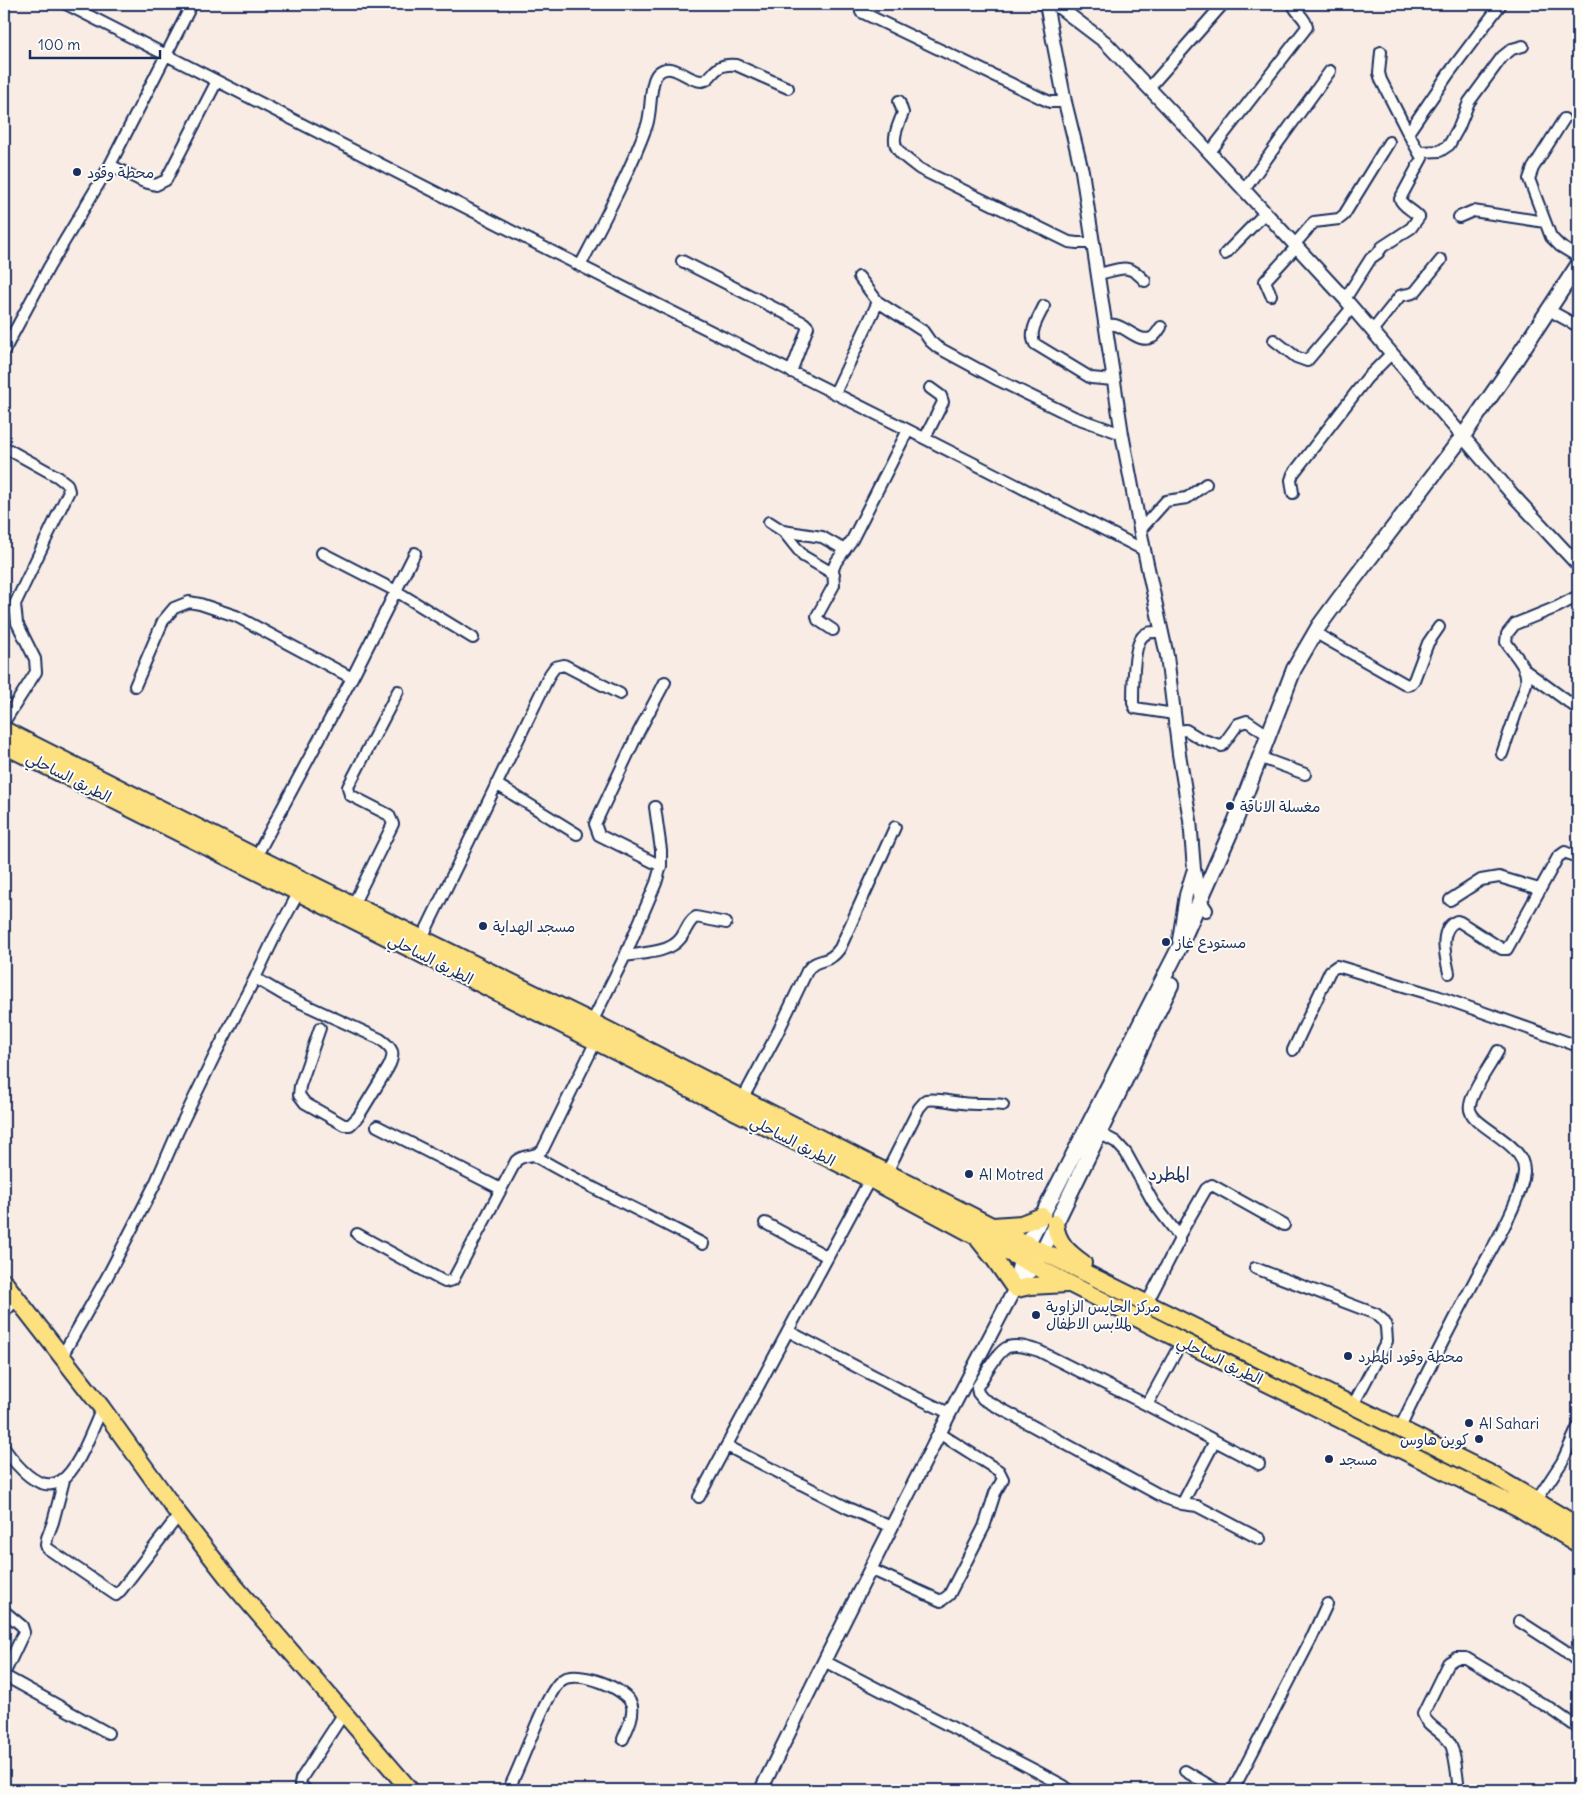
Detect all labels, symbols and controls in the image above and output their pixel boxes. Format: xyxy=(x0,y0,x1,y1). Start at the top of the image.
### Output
scale bar xyxy=(30,28,160,60)
text: 100 m xyxy=(38,35,80,54)
place label: محطة وقود xyxy=(87,163,154,182)
marker: محطة وقود xyxy=(71,166,83,178)
street label: الطريق الساحلي xyxy=(22,748,115,810)
place label: مغسلة الاناقة xyxy=(1240,797,1321,816)
marker: مغسلة الاناقة xyxy=(1224,800,1236,812)
place label: مسجد الهداية xyxy=(493,917,575,936)
marker: مسجد الهداية xyxy=(477,920,489,932)
street label: الطريق الساحلي xyxy=(384,930,477,992)
place label: مستودع غاز xyxy=(1175,933,1246,953)
marker: مستودع غاز xyxy=(1160,936,1172,948)
street label: الطريق الساحلي xyxy=(746,1112,839,1174)
district label: المطرد xyxy=(1148,1162,1190,1185)
place label: Al Motred xyxy=(979,1165,1044,1184)
marker: Al Motred xyxy=(963,1168,975,1180)
place label: مركز الحايس الزاوية لملابس الاطفال xyxy=(1046,1297,1160,1333)
marker: مركز الحايس الزاوية لملابس الاطفال xyxy=(1030,1309,1042,1321)
street label: الطريق الساحلي xyxy=(1172,1331,1266,1392)
place label: محطة وقود المطرد xyxy=(1358,1347,1463,1366)
marker: محطة وقود المطرد xyxy=(1342,1350,1354,1362)
place label: Al Sahari xyxy=(1479,1414,1539,1433)
marker: Al Sahari xyxy=(1463,1417,1475,1429)
place label: كوين هاوس xyxy=(1400,1430,1469,1450)
marker: كوين هاوس xyxy=(1473,1433,1485,1445)
place label: مسجد xyxy=(1339,1450,1378,1469)
marker: مسجد xyxy=(1323,1453,1335,1465)

